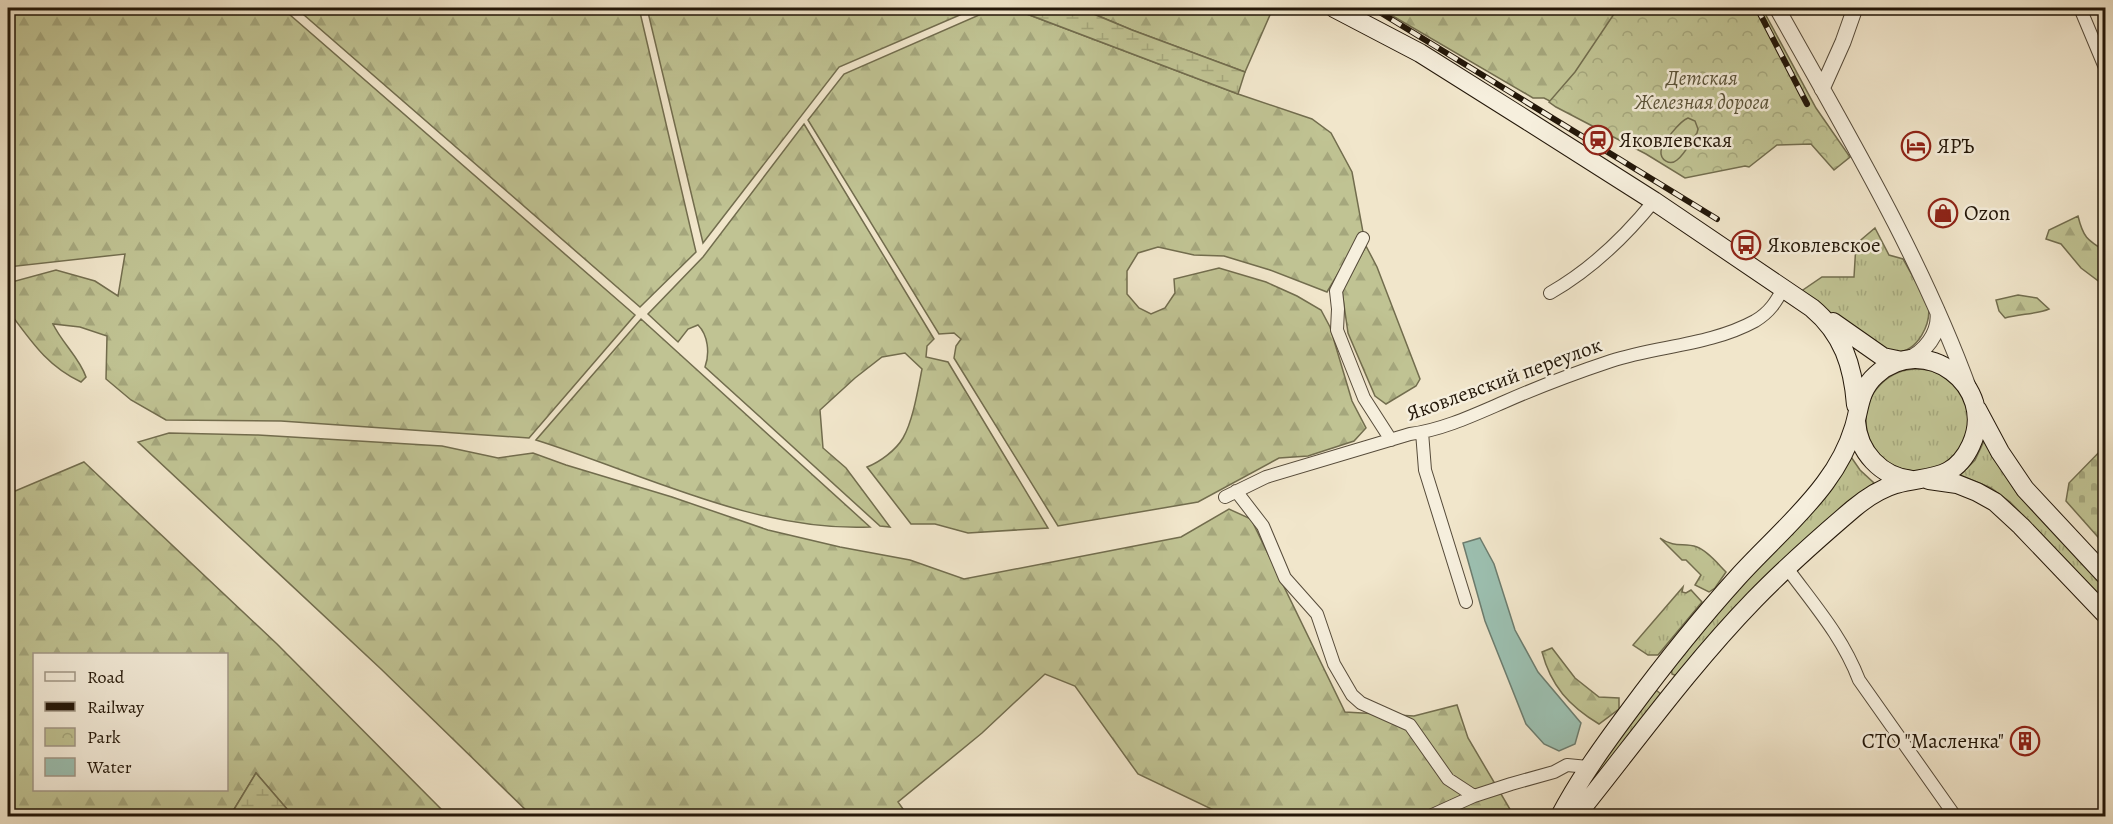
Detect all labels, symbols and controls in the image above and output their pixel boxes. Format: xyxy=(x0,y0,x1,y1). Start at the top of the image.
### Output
park label: Детская Железная дорога xyxy=(1634,64,1770,116)
station icon: Яковлевская xyxy=(1582,124,1614,156)
place label: Яковлевская xyxy=(1619,126,1732,154)
hotel icon: ЯРЪ xyxy=(1900,130,1932,162)
place label: ЯРЪ xyxy=(1937,132,1974,160)
shop icon: Ozon xyxy=(1927,197,1959,229)
place label: Ozon xyxy=(1964,199,2010,227)
bus stop icon: Яковлевское xyxy=(1730,229,1762,261)
place label: Яковлевское xyxy=(1767,231,1881,259)
street label: Яковлевский переулок xyxy=(1402,331,1606,427)
legend xyxy=(33,653,228,791)
text: Road xyxy=(87,665,125,689)
text: Railway xyxy=(87,695,145,719)
text: Park xyxy=(87,725,121,749)
building icon: СТО "Масленка" xyxy=(2009,725,2041,757)
place label: СТО "Масленка" xyxy=(1862,727,2004,755)
text: Water xyxy=(86,755,132,779)

